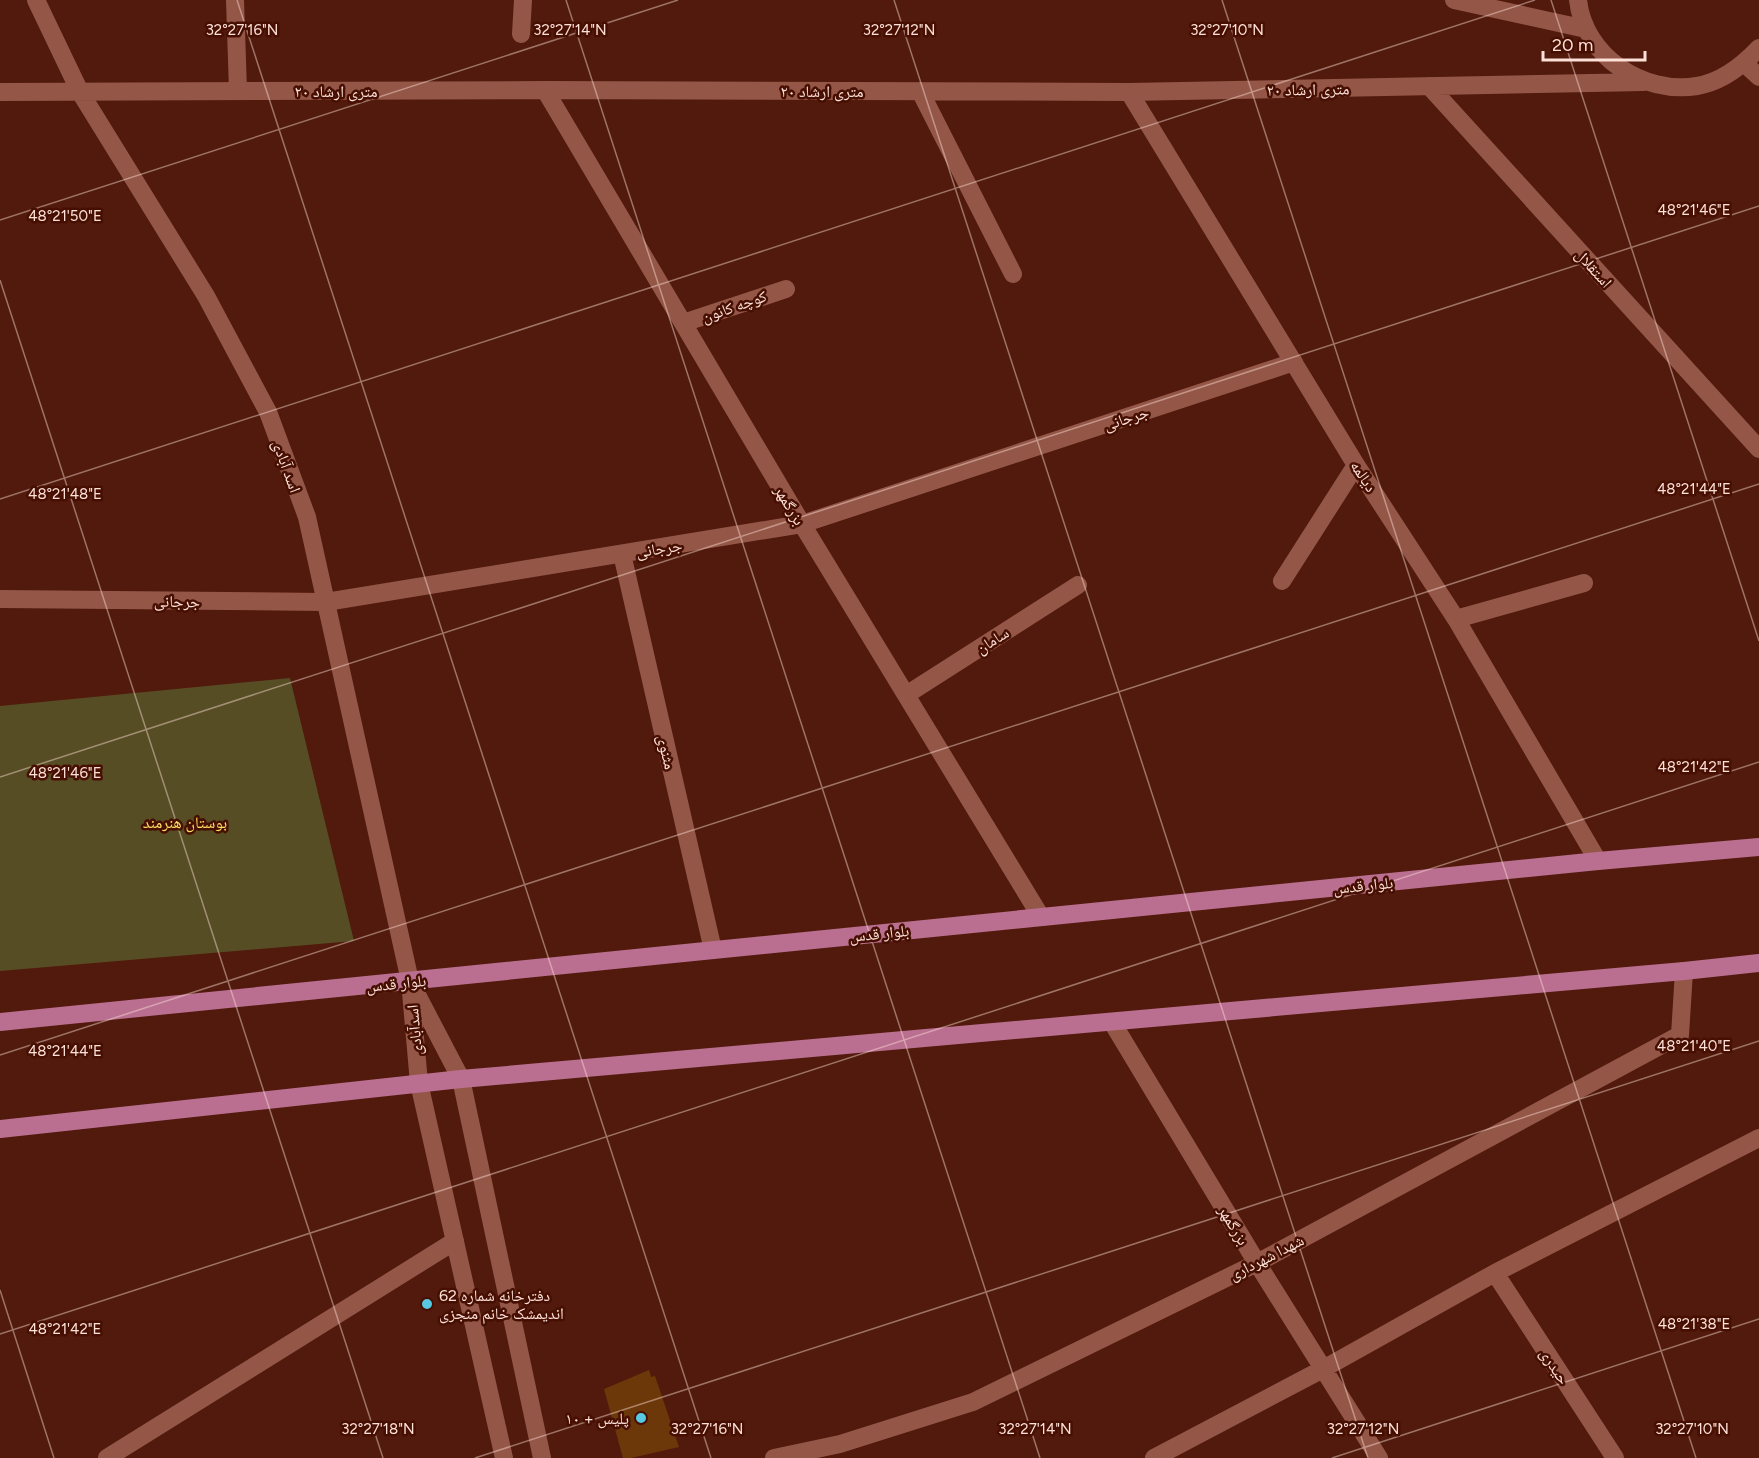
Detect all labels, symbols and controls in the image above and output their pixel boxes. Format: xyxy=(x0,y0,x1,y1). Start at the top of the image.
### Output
text: 32°27'16"N xyxy=(206,21,278,39)
text: 32°27'14"N xyxy=(533,21,607,39)
text: 32°27'12"N xyxy=(863,21,935,39)
text: 32°27'10"N xyxy=(1190,21,1264,39)
scale bar xyxy=(1543,24,1645,62)
text: 20 m xyxy=(1552,34,1593,56)
street label: ۲۰ متری ارشاد xyxy=(1266,79,1350,101)
street label: ۲۰ متری ارشاد xyxy=(295,82,377,102)
street label: ۲۰ متری ارشاد xyxy=(781,82,863,102)
text: 48°21'46"E xyxy=(1657,201,1731,219)
text: 48°21'50"E xyxy=(28,207,102,225)
street label: استقلال xyxy=(1571,245,1616,292)
street label: کوچه کانون xyxy=(699,286,770,327)
street label: جرجانی xyxy=(1101,402,1151,436)
street label: اسد آبادی xyxy=(267,437,305,495)
street label: دیالمه xyxy=(1347,457,1381,495)
text: 48°21'44"E xyxy=(1657,480,1731,498)
street label: بزرگمهر xyxy=(770,481,809,529)
text: 48°21'48"E xyxy=(28,485,102,503)
street label: جرجانی xyxy=(635,535,684,562)
street label: جرجانی xyxy=(154,592,200,612)
street label: سامان xyxy=(972,623,1013,659)
street label: مثنوی xyxy=(652,733,680,772)
text: 48°21'42"E xyxy=(1657,758,1731,776)
text: 48°21'46"E xyxy=(28,764,102,782)
park label: بوستان هنرمند xyxy=(143,813,227,833)
street label: بلوار قدس xyxy=(1332,873,1394,899)
street label: بلوار قدس xyxy=(848,921,910,947)
street label: بلوار قدس xyxy=(365,971,427,997)
street label: اسدآبادی xyxy=(403,1004,427,1056)
text: 48°21'40"E xyxy=(1657,1037,1731,1055)
text: 48°21'44"E xyxy=(28,1042,102,1060)
street label: بزرگمهر xyxy=(1214,1201,1253,1249)
street label: شهدا شهرداری xyxy=(1226,1230,1307,1285)
place label: دفترخانه شماره 62 اندیمشک خانم منجزی xyxy=(439,1286,564,1324)
marker: دفترخانه شماره 62 اندیمشک خانم منجزی xyxy=(420,1297,434,1311)
text: 48°21'38"E xyxy=(1658,1315,1730,1333)
text: 48°21'42"E xyxy=(28,1320,102,1338)
street label: حیدری xyxy=(1535,1344,1573,1389)
place label: پلیس + ۱۰ xyxy=(565,1409,629,1429)
marker: پلیس + ۱۰ xyxy=(634,1411,648,1425)
text: 32°27'18"N xyxy=(341,1420,415,1438)
text: 32°27'16"N xyxy=(671,1420,743,1438)
text: 32°27'14"N xyxy=(998,1420,1072,1438)
text: 32°27'12"N xyxy=(1327,1420,1399,1438)
text: 32°27'10"N xyxy=(1655,1420,1729,1438)

